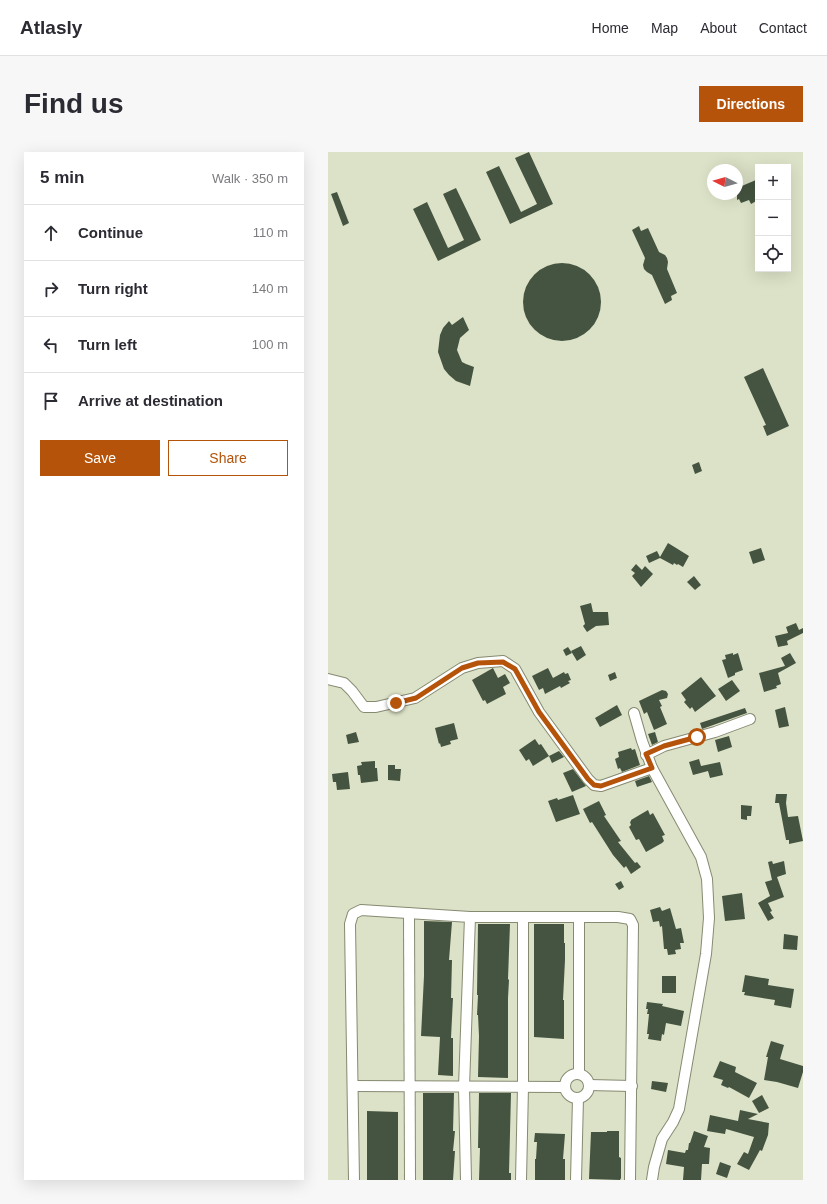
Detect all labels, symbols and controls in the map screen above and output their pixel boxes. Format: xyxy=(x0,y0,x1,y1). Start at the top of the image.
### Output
text: Atlasly xyxy=(20,17,82,38)
text: Home xyxy=(592,20,629,36)
text: Map xyxy=(651,20,678,36)
text: About xyxy=(700,20,737,36)
text: Contact xyxy=(759,20,807,36)
button: Directions xyxy=(699,86,803,122)
text: Find us xyxy=(24,88,124,119)
north arrow xyxy=(707,164,743,200)
map controls xyxy=(755,164,791,272)
button: + xyxy=(755,164,791,200)
text: 5 min xyxy=(40,168,84,187)
text: Walk · 350 m xyxy=(212,171,288,186)
button: − xyxy=(755,200,791,236)
icon: ahead xyxy=(40,222,62,244)
text: Continue xyxy=(78,224,143,241)
text: 110 m xyxy=(253,225,288,240)
button: locate xyxy=(755,236,791,272)
icon: right xyxy=(40,278,62,300)
text: Turn right xyxy=(78,280,148,297)
text: 140 m xyxy=(252,281,288,296)
icon: left xyxy=(40,334,62,356)
text: Turn left xyxy=(78,336,137,353)
text: 100 m xyxy=(252,337,288,352)
icon: arrive xyxy=(40,390,62,412)
text: Arrive at destination xyxy=(78,392,223,409)
button: Save xyxy=(40,440,160,476)
button: Share xyxy=(168,440,288,476)
route end xyxy=(387,694,405,712)
route start xyxy=(688,728,706,746)

